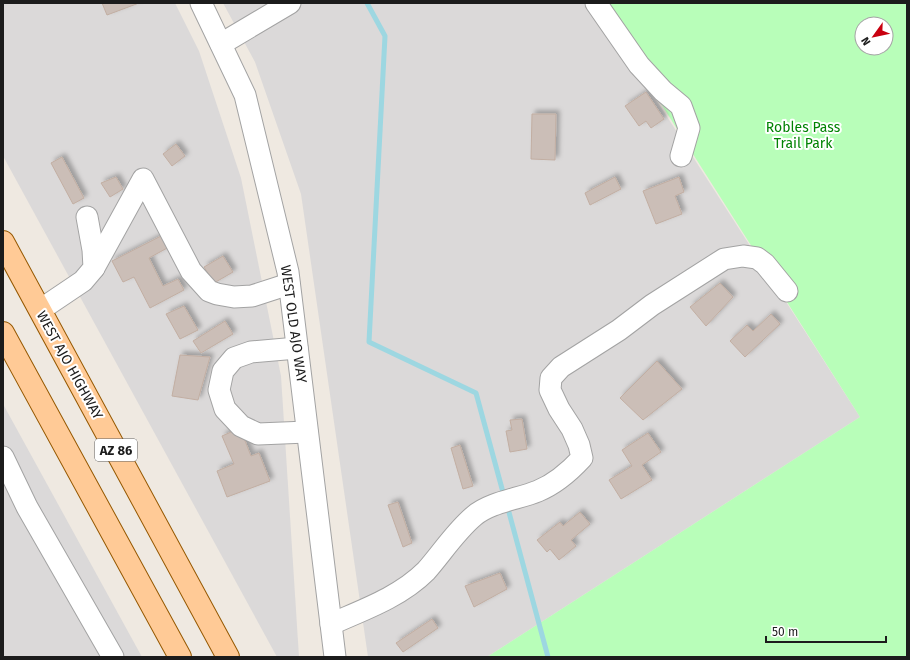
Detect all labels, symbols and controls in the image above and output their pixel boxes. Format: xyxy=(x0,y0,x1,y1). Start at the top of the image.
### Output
north arrow xyxy=(854,16,894,56)
text: N xyxy=(859,35,873,48)
park label: Robles Pass Trail Park xyxy=(766,119,841,152)
street label: WEST OLD AJO WAY xyxy=(277,264,310,384)
street label: WEST AJO HIGHWAY xyxy=(33,308,107,423)
road number: AZ 86 xyxy=(95,439,137,461)
scale bar xyxy=(766,618,886,644)
text: 50 m xyxy=(772,625,798,639)

